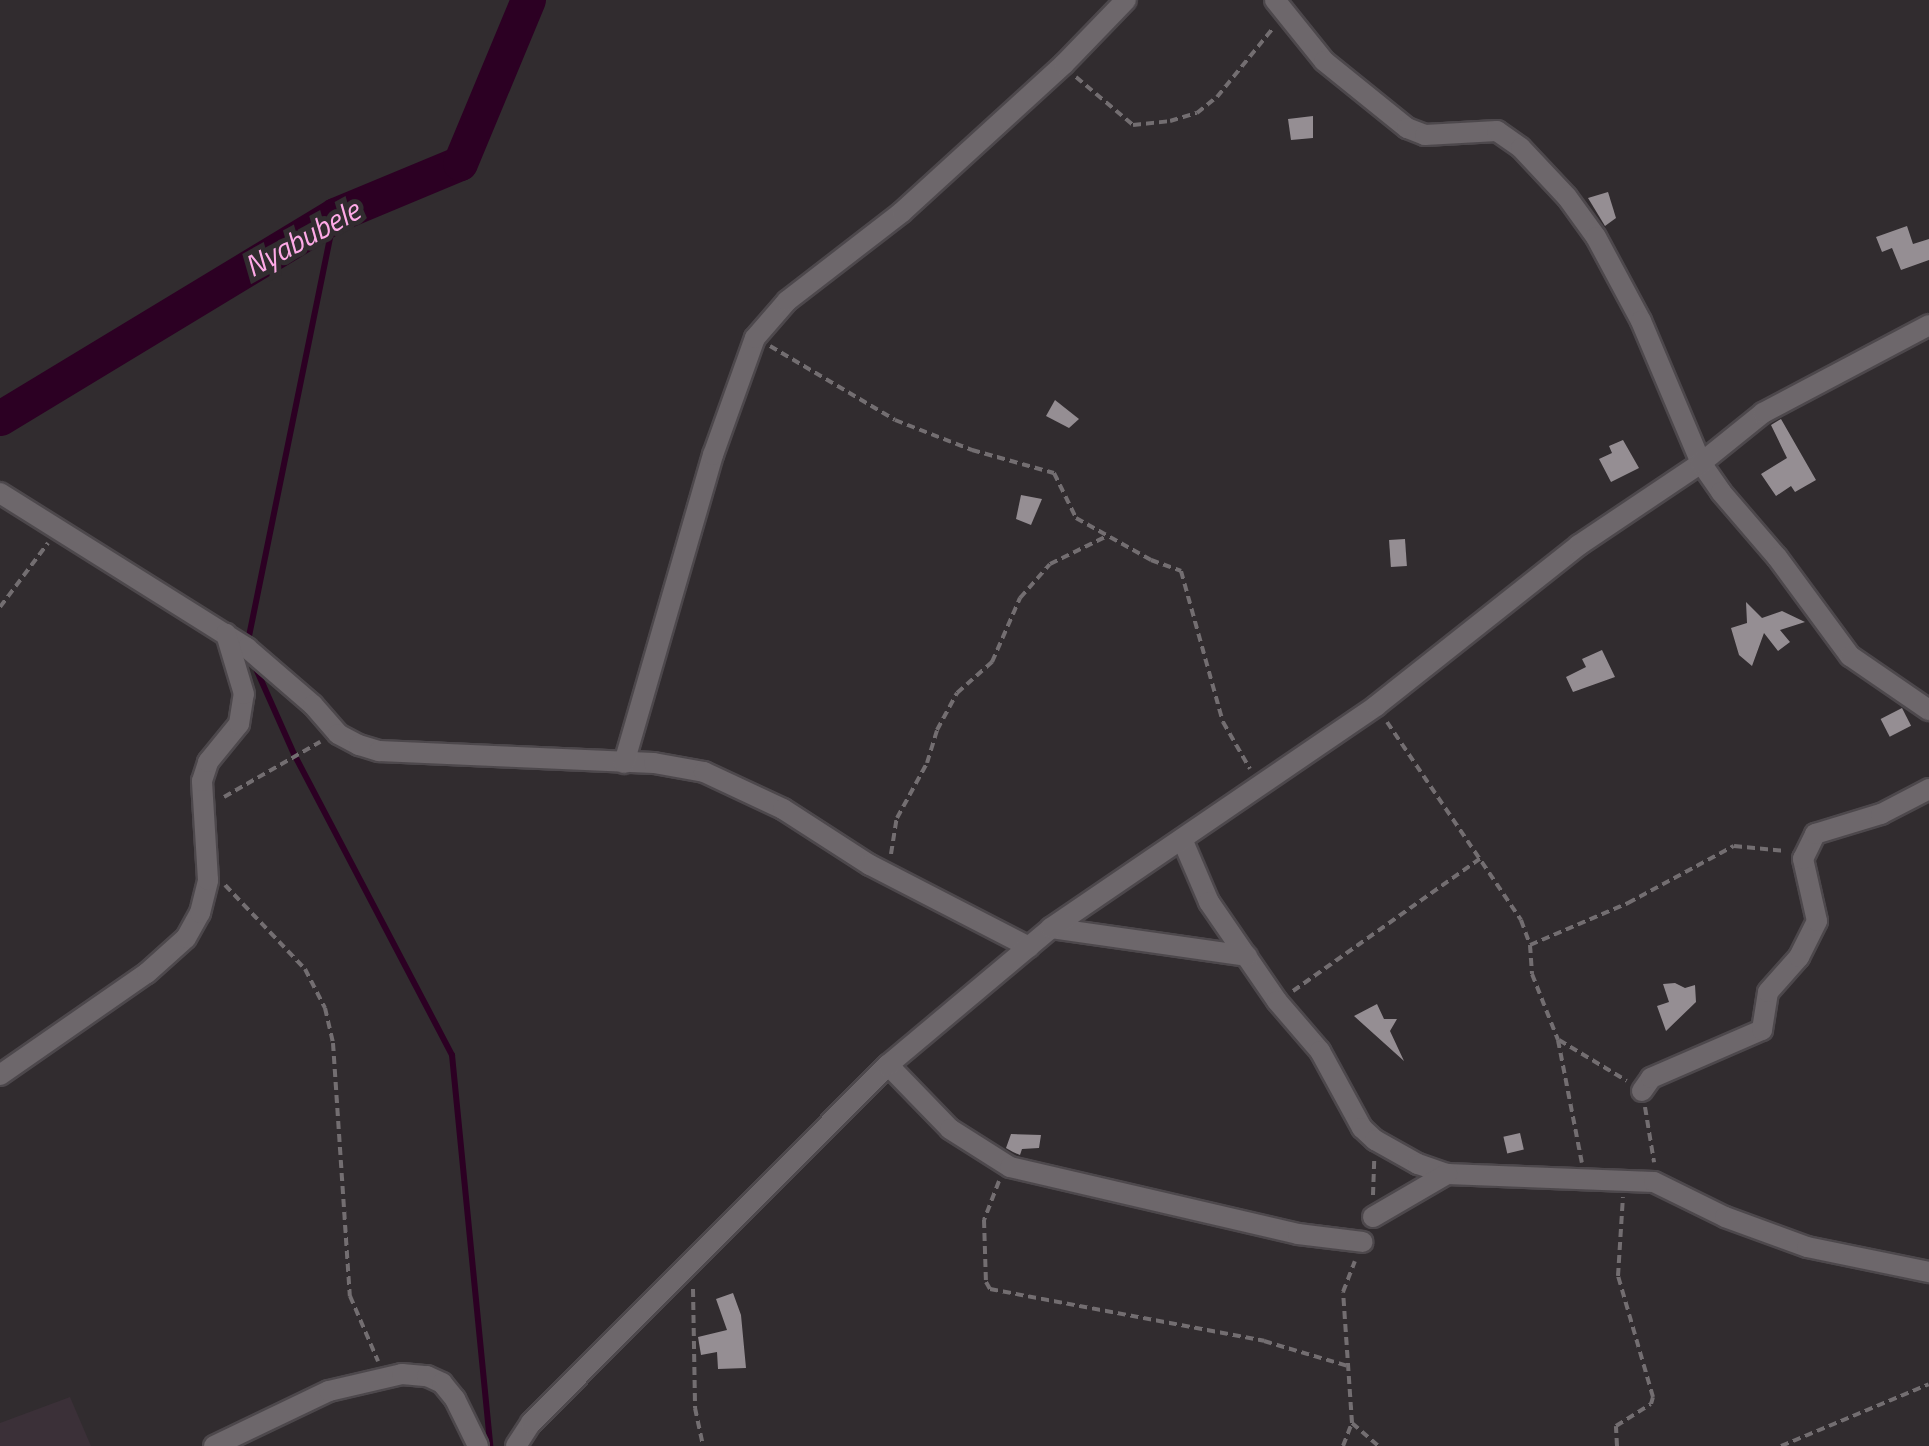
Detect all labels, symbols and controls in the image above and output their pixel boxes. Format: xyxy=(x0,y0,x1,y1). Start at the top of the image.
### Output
water label: Nyabubele xyxy=(238,192,366,284)

